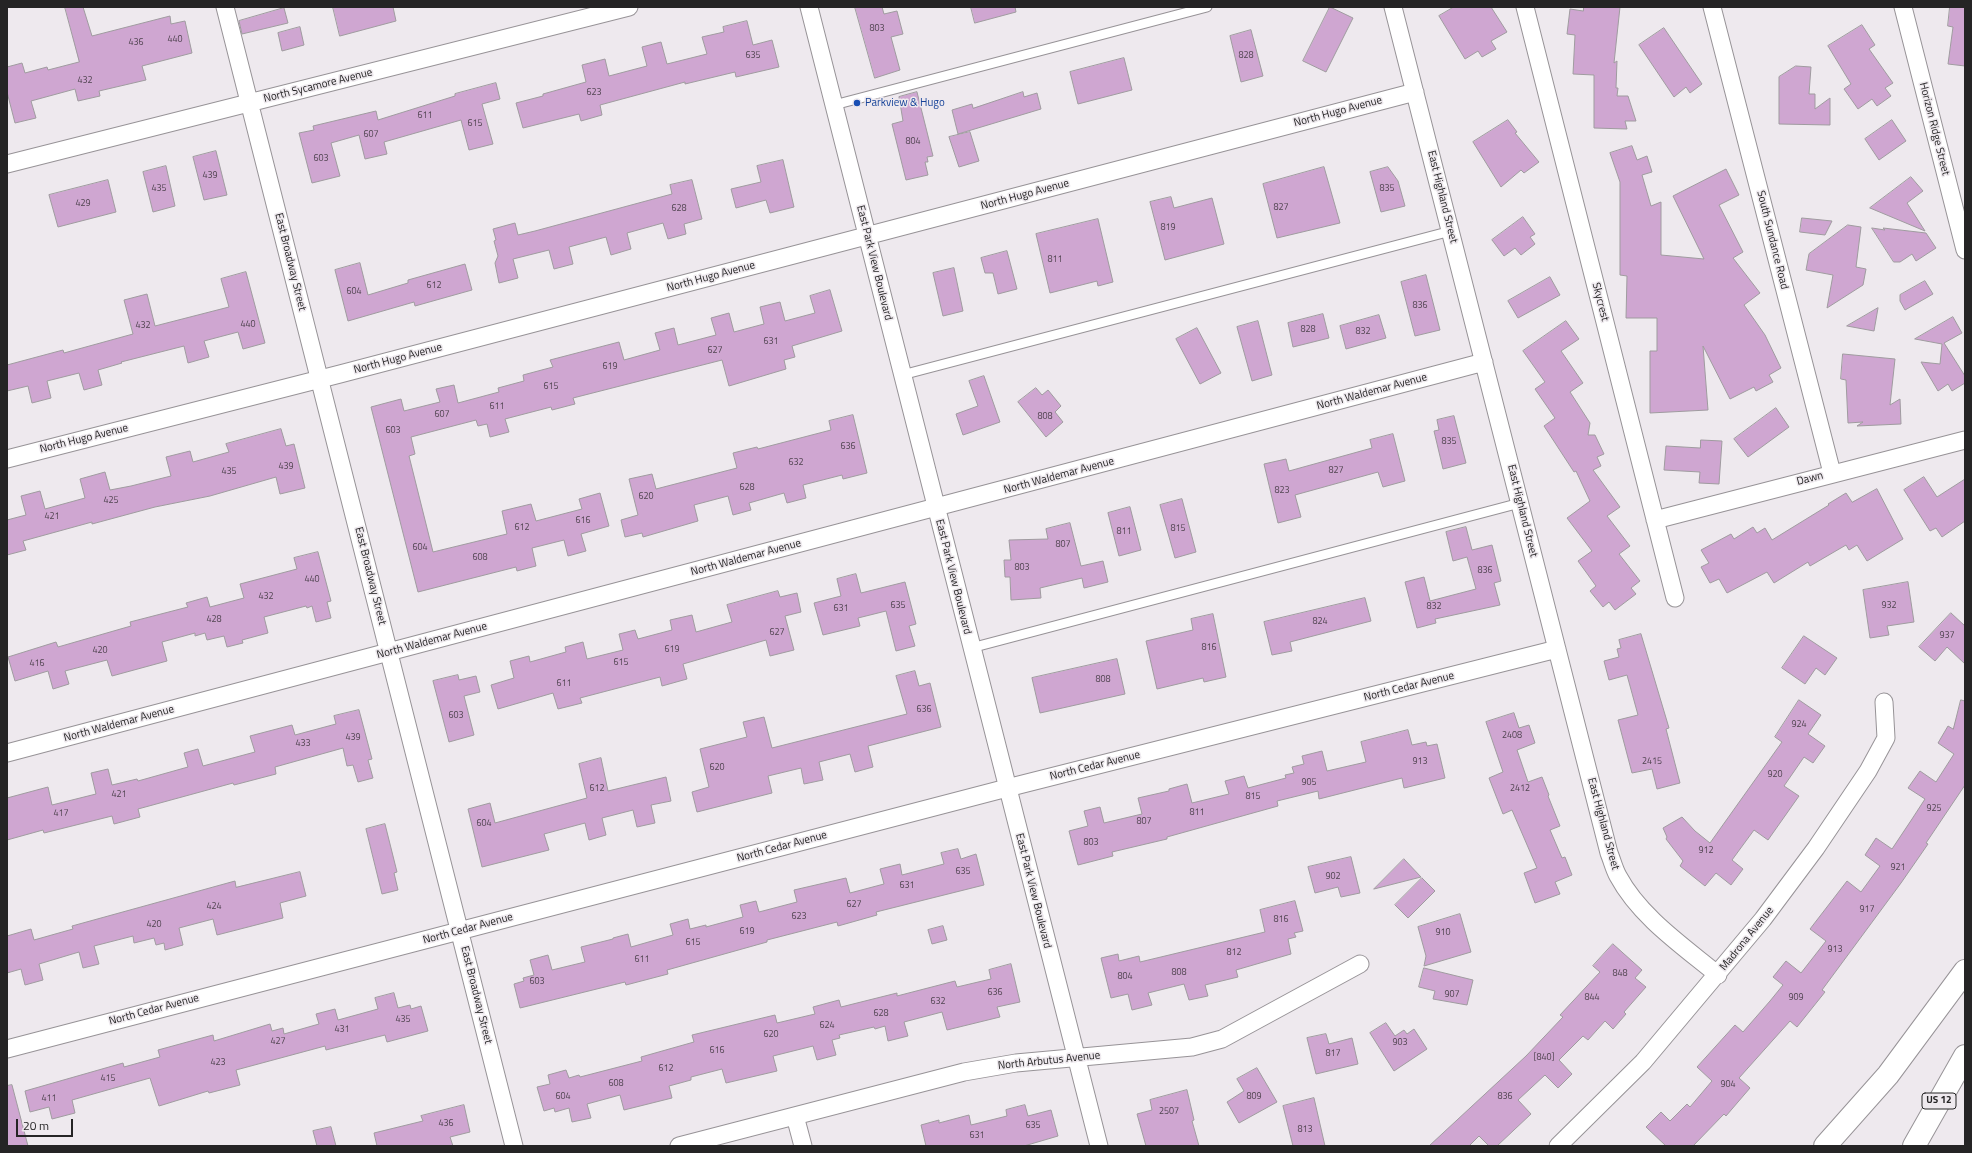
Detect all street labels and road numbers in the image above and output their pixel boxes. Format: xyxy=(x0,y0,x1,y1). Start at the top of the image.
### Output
street label: North Sycamore Avenue xyxy=(262,66,374,106)
street label: Horizon Ridge Street xyxy=(1916,81,1952,177)
street label: North Hugo Avenue xyxy=(1292,94,1384,130)
street label: East Highland Street xyxy=(1424,149,1460,245)
street label: North Hugo Avenue xyxy=(979,177,1071,213)
street label: South Sundance Road xyxy=(1753,189,1791,291)
street label: East Park View Boulevard xyxy=(853,204,895,322)
street label: East Broadway Street xyxy=(271,212,309,312)
street label: North Hugo Avenue xyxy=(665,259,757,295)
street label: Skycrest xyxy=(1589,281,1611,323)
street label: North Hugo Avenue xyxy=(352,341,444,377)
street label: North Waldemar Avenue xyxy=(1315,371,1429,413)
street label: North Hugo Avenue xyxy=(38,422,130,456)
street label: North Waldemar Avenue xyxy=(1002,455,1116,497)
street label: East Highland Street xyxy=(1504,463,1540,559)
street label: Dawn xyxy=(1795,469,1825,489)
street label: East Park View Boulevard xyxy=(932,518,974,636)
street label: East Broadway Street xyxy=(351,526,389,626)
street label: North Waldemar Avenue xyxy=(689,537,803,579)
street label: North Waldemar Avenue xyxy=(375,620,489,662)
street label: North Cedar Avenue xyxy=(1362,669,1456,705)
street label: North Waldemar Avenue xyxy=(62,703,176,745)
street label: North Cedar Avenue xyxy=(1048,748,1142,784)
street label: East Highland Street xyxy=(1584,776,1622,872)
street label: North Cedar Avenue xyxy=(736,829,828,865)
street label: East Park View Boulevard xyxy=(1012,832,1054,950)
street label: Madrona Avenue xyxy=(1717,904,1777,974)
street label: North Cedar Avenue xyxy=(422,911,514,947)
street label: East Broadway Street xyxy=(457,945,495,1045)
street label: North Cedar Avenue xyxy=(108,992,200,1028)
street label: North Arbutus Avenue xyxy=(997,1049,1101,1073)
road number: US 12 xyxy=(1922,1093,1956,1109)

